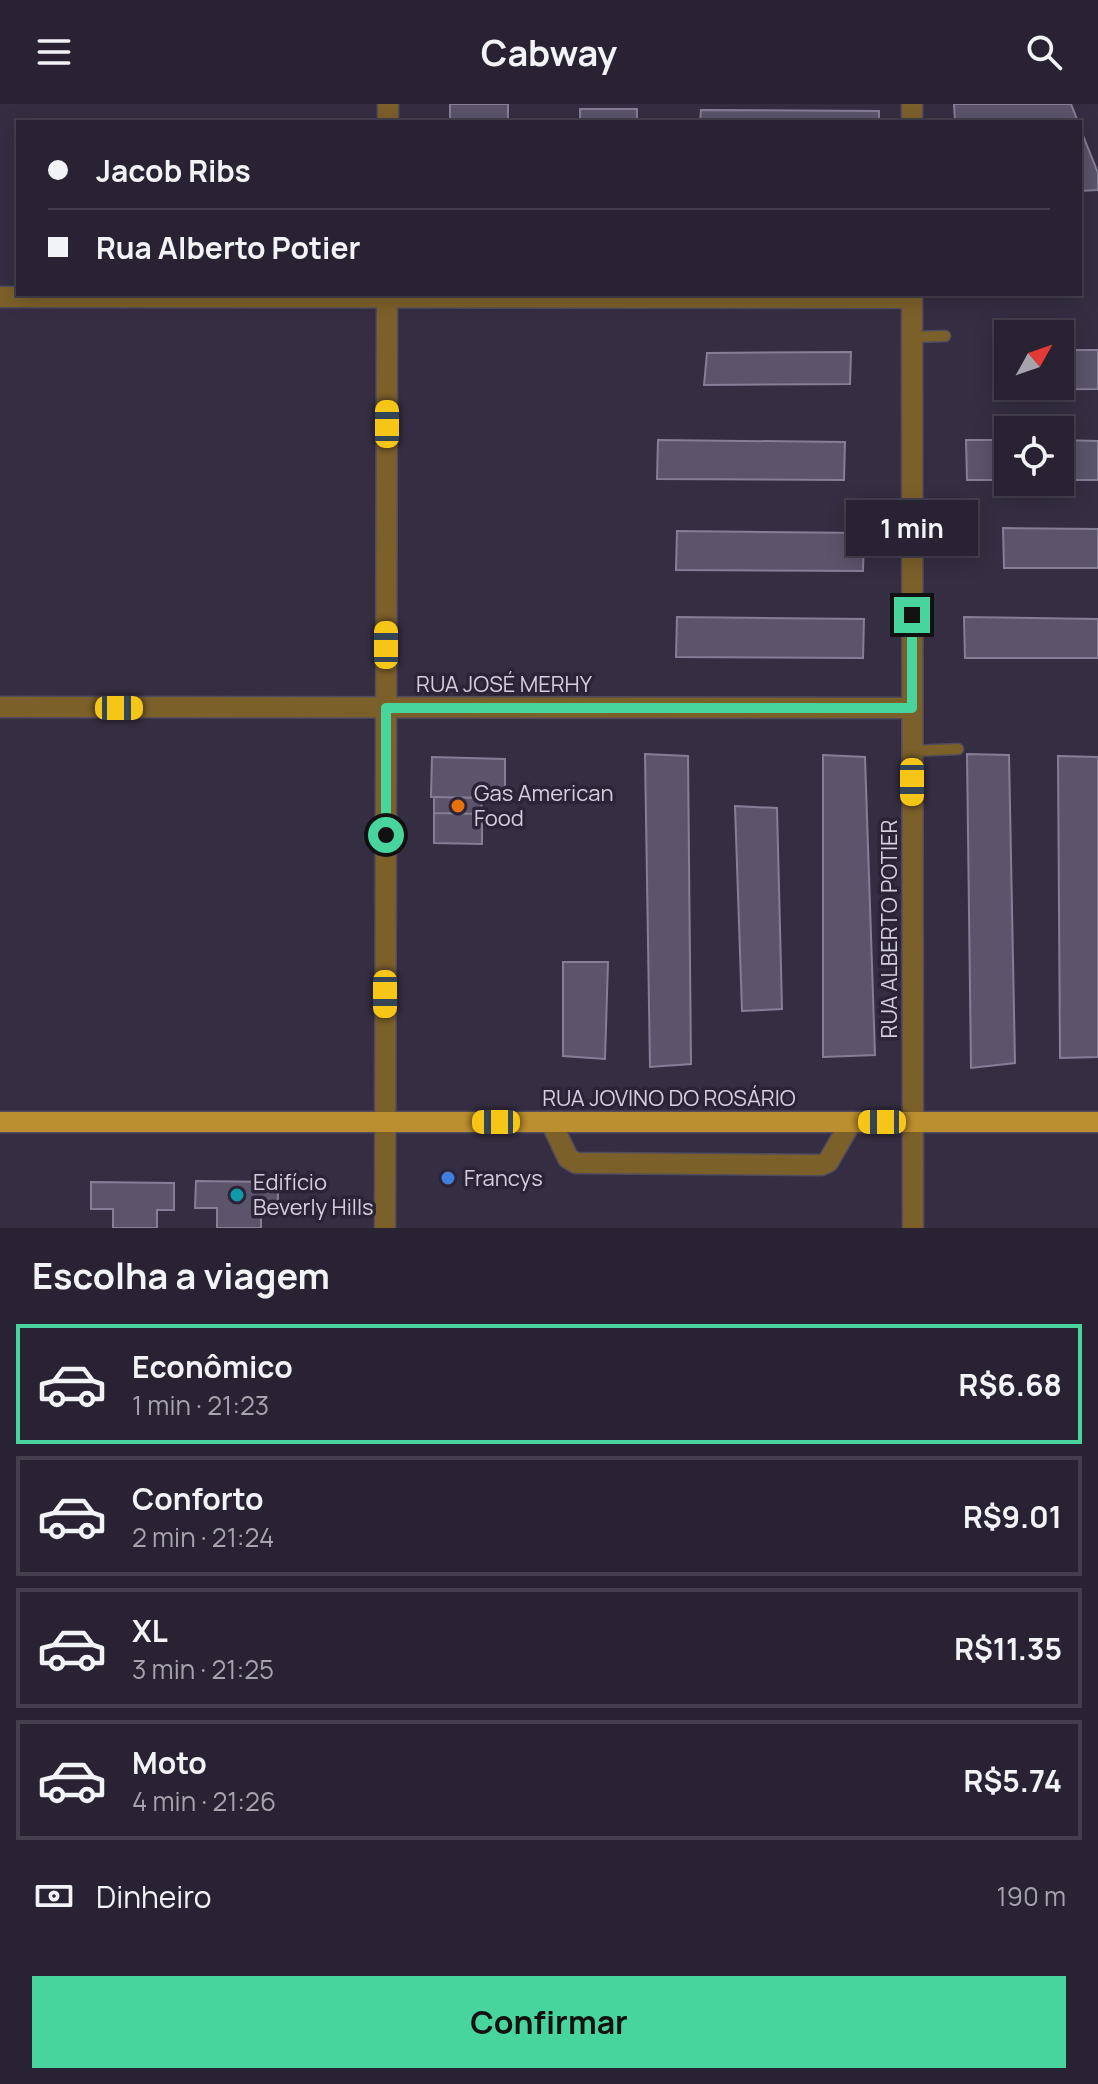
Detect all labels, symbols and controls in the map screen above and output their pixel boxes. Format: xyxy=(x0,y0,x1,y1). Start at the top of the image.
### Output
text: Cabway xyxy=(481,28,617,77)
icon: menu xyxy=(32,30,76,74)
icon: search xyxy=(1022,30,1066,74)
text: Jacob Ribs xyxy=(96,150,251,191)
text: Rua Alberto Potier xyxy=(96,227,360,268)
north arrow xyxy=(994,320,1074,400)
map controls xyxy=(994,320,1074,496)
car xyxy=(375,400,399,448)
button: locate xyxy=(994,416,1074,496)
callout: 1 min xyxy=(846,499,978,555)
text: 1 min xyxy=(880,510,944,546)
route end xyxy=(894,597,930,633)
car xyxy=(374,621,398,669)
street label: RUA JOSÉ MERHY xyxy=(416,669,593,699)
car xyxy=(95,696,143,720)
car xyxy=(900,758,924,806)
place label: Gas American Food xyxy=(474,778,614,833)
marker: Gas American Food xyxy=(449,797,467,815)
route start xyxy=(368,817,404,853)
street label: RUA ALBERTO POTIER xyxy=(874,820,904,1038)
car xyxy=(373,970,397,1018)
street label: RUA JOVINO DO ROSÁRIO xyxy=(542,1083,796,1113)
car xyxy=(472,1110,520,1134)
car xyxy=(858,1110,906,1134)
place label: Francys xyxy=(464,1163,543,1193)
place label: Edifício Beverly Hills xyxy=(253,1167,374,1222)
marker: Francys xyxy=(439,1169,457,1187)
marker: Edifício Beverly Hills xyxy=(228,1186,246,1204)
text: Escolha a viagem xyxy=(32,1251,330,1300)
text: Econômico xyxy=(132,1346,293,1387)
icon: car xyxy=(36,1348,108,1420)
text: R$6.68 xyxy=(959,1364,1062,1405)
text: 1 min · 21:23 xyxy=(132,1387,269,1423)
text: Conforto xyxy=(132,1478,263,1519)
icon: car xyxy=(36,1480,108,1552)
text: R$9.01 xyxy=(963,1496,1062,1537)
text: 2 min · 21:24 xyxy=(132,1519,274,1555)
text: XL xyxy=(132,1610,168,1651)
icon: car xyxy=(36,1612,108,1684)
text: R$11.35 xyxy=(954,1628,1062,1669)
text: 3 min · 21:25 xyxy=(132,1651,274,1687)
text: Moto xyxy=(132,1742,207,1783)
icon: car xyxy=(36,1744,108,1816)
text: R$5.74 xyxy=(964,1760,1062,1801)
text: 4 min · 21:26 xyxy=(132,1783,276,1819)
icon: cash xyxy=(32,1874,76,1918)
text: Dinheiro xyxy=(96,1876,212,1917)
text: 190 m xyxy=(997,1878,1066,1914)
button: Confirmar xyxy=(32,1976,1066,2068)

